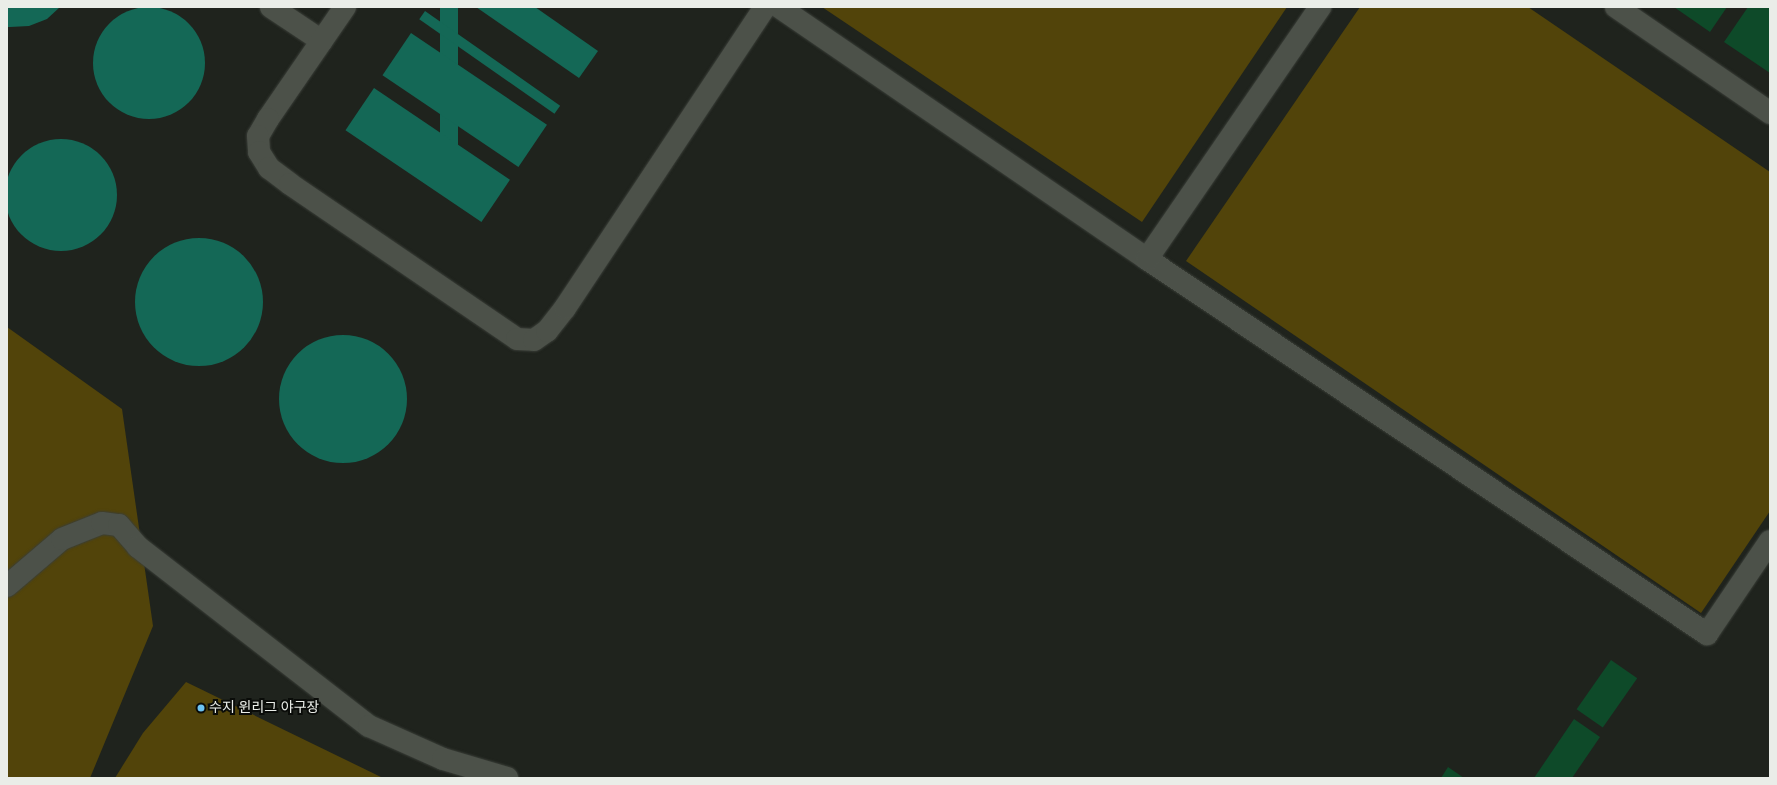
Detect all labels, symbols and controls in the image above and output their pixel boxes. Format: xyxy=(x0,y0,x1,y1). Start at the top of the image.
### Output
place label: 수지 윈리그 야구장 xyxy=(209,700,319,716)
marker: 수지 윈리그 야구장 xyxy=(196,703,206,713)

